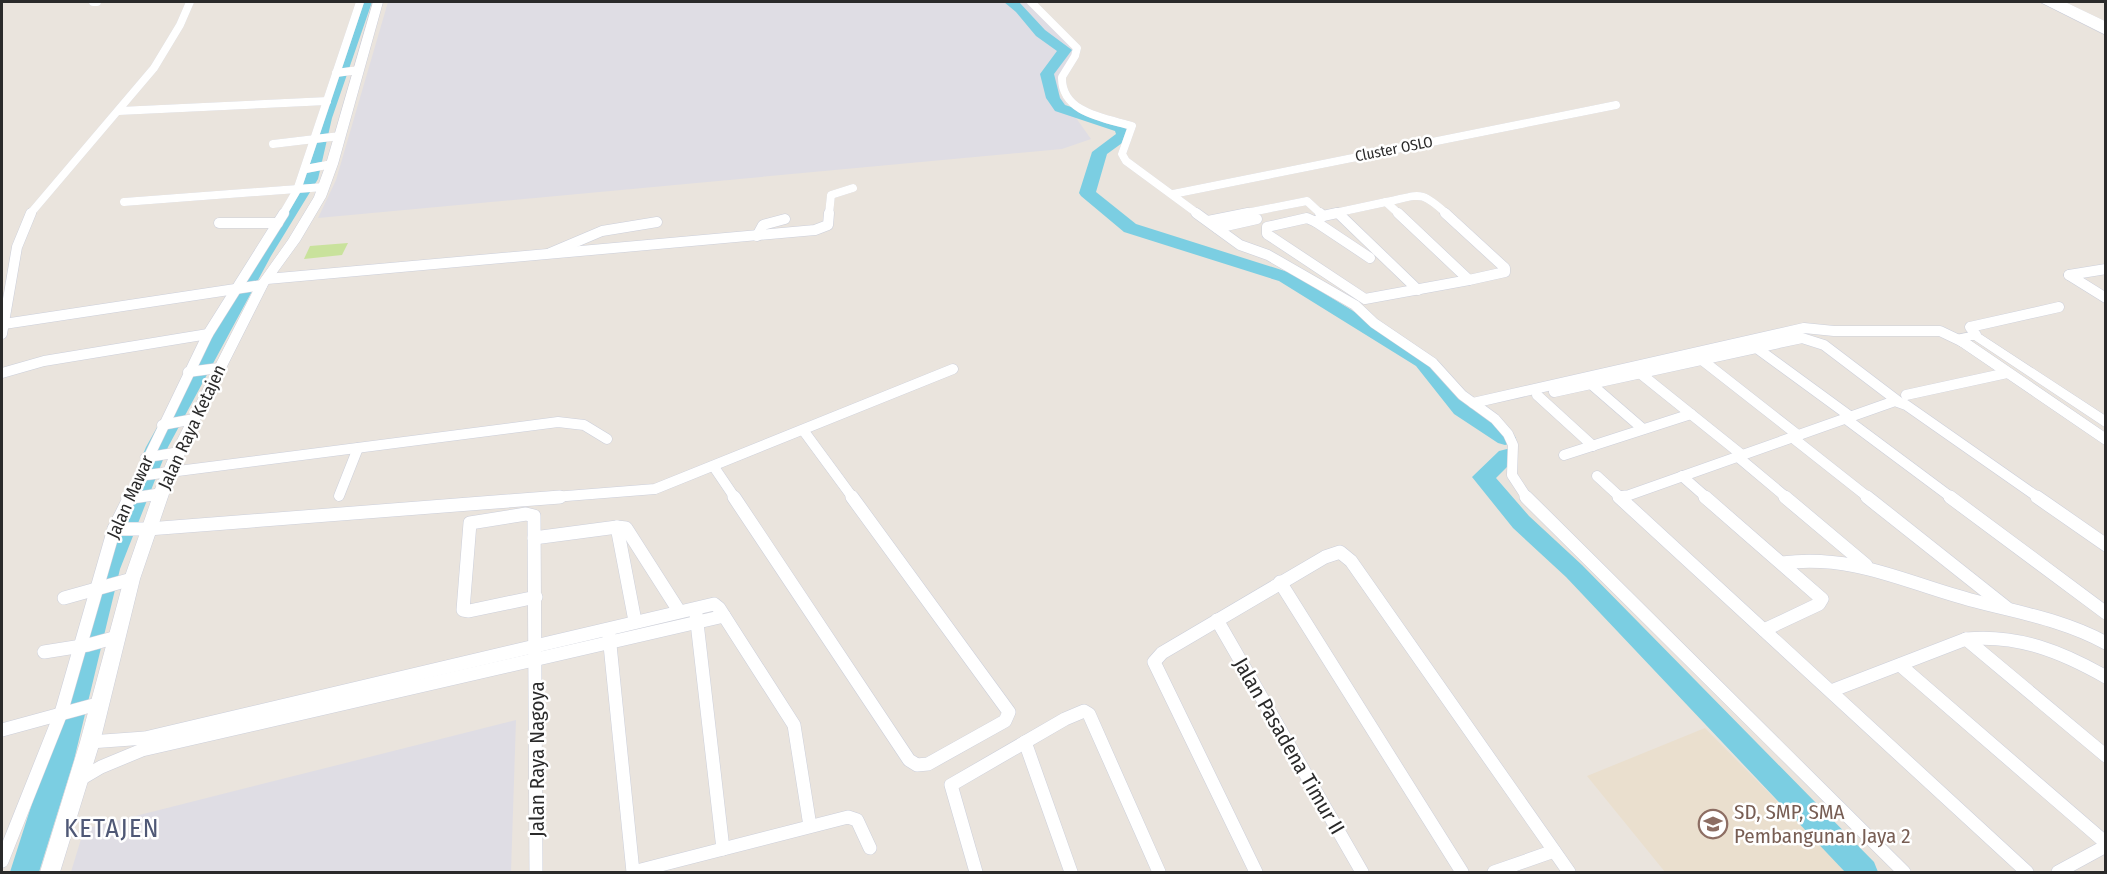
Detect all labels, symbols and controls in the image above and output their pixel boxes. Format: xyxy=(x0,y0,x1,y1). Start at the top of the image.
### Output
street label: Cluster OSLO xyxy=(1354,133,1434,165)
street label: Jalan Raya Ketajen xyxy=(153,361,231,493)
street label: Jalan Mawar xyxy=(102,451,158,542)
street label: Jalan Pasadena Timur II xyxy=(1228,653,1350,839)
street label: Jalan Raya Nagoya xyxy=(524,681,550,837)
place label: SD, SMP, SMA Pembangunan Jaya 2 xyxy=(1734,799,1910,849)
school or university icon: SD, SMP, SMA Pembangunan Jaya 2 xyxy=(1697,808,1729,840)
district label: KETAJEN xyxy=(64,813,160,844)

